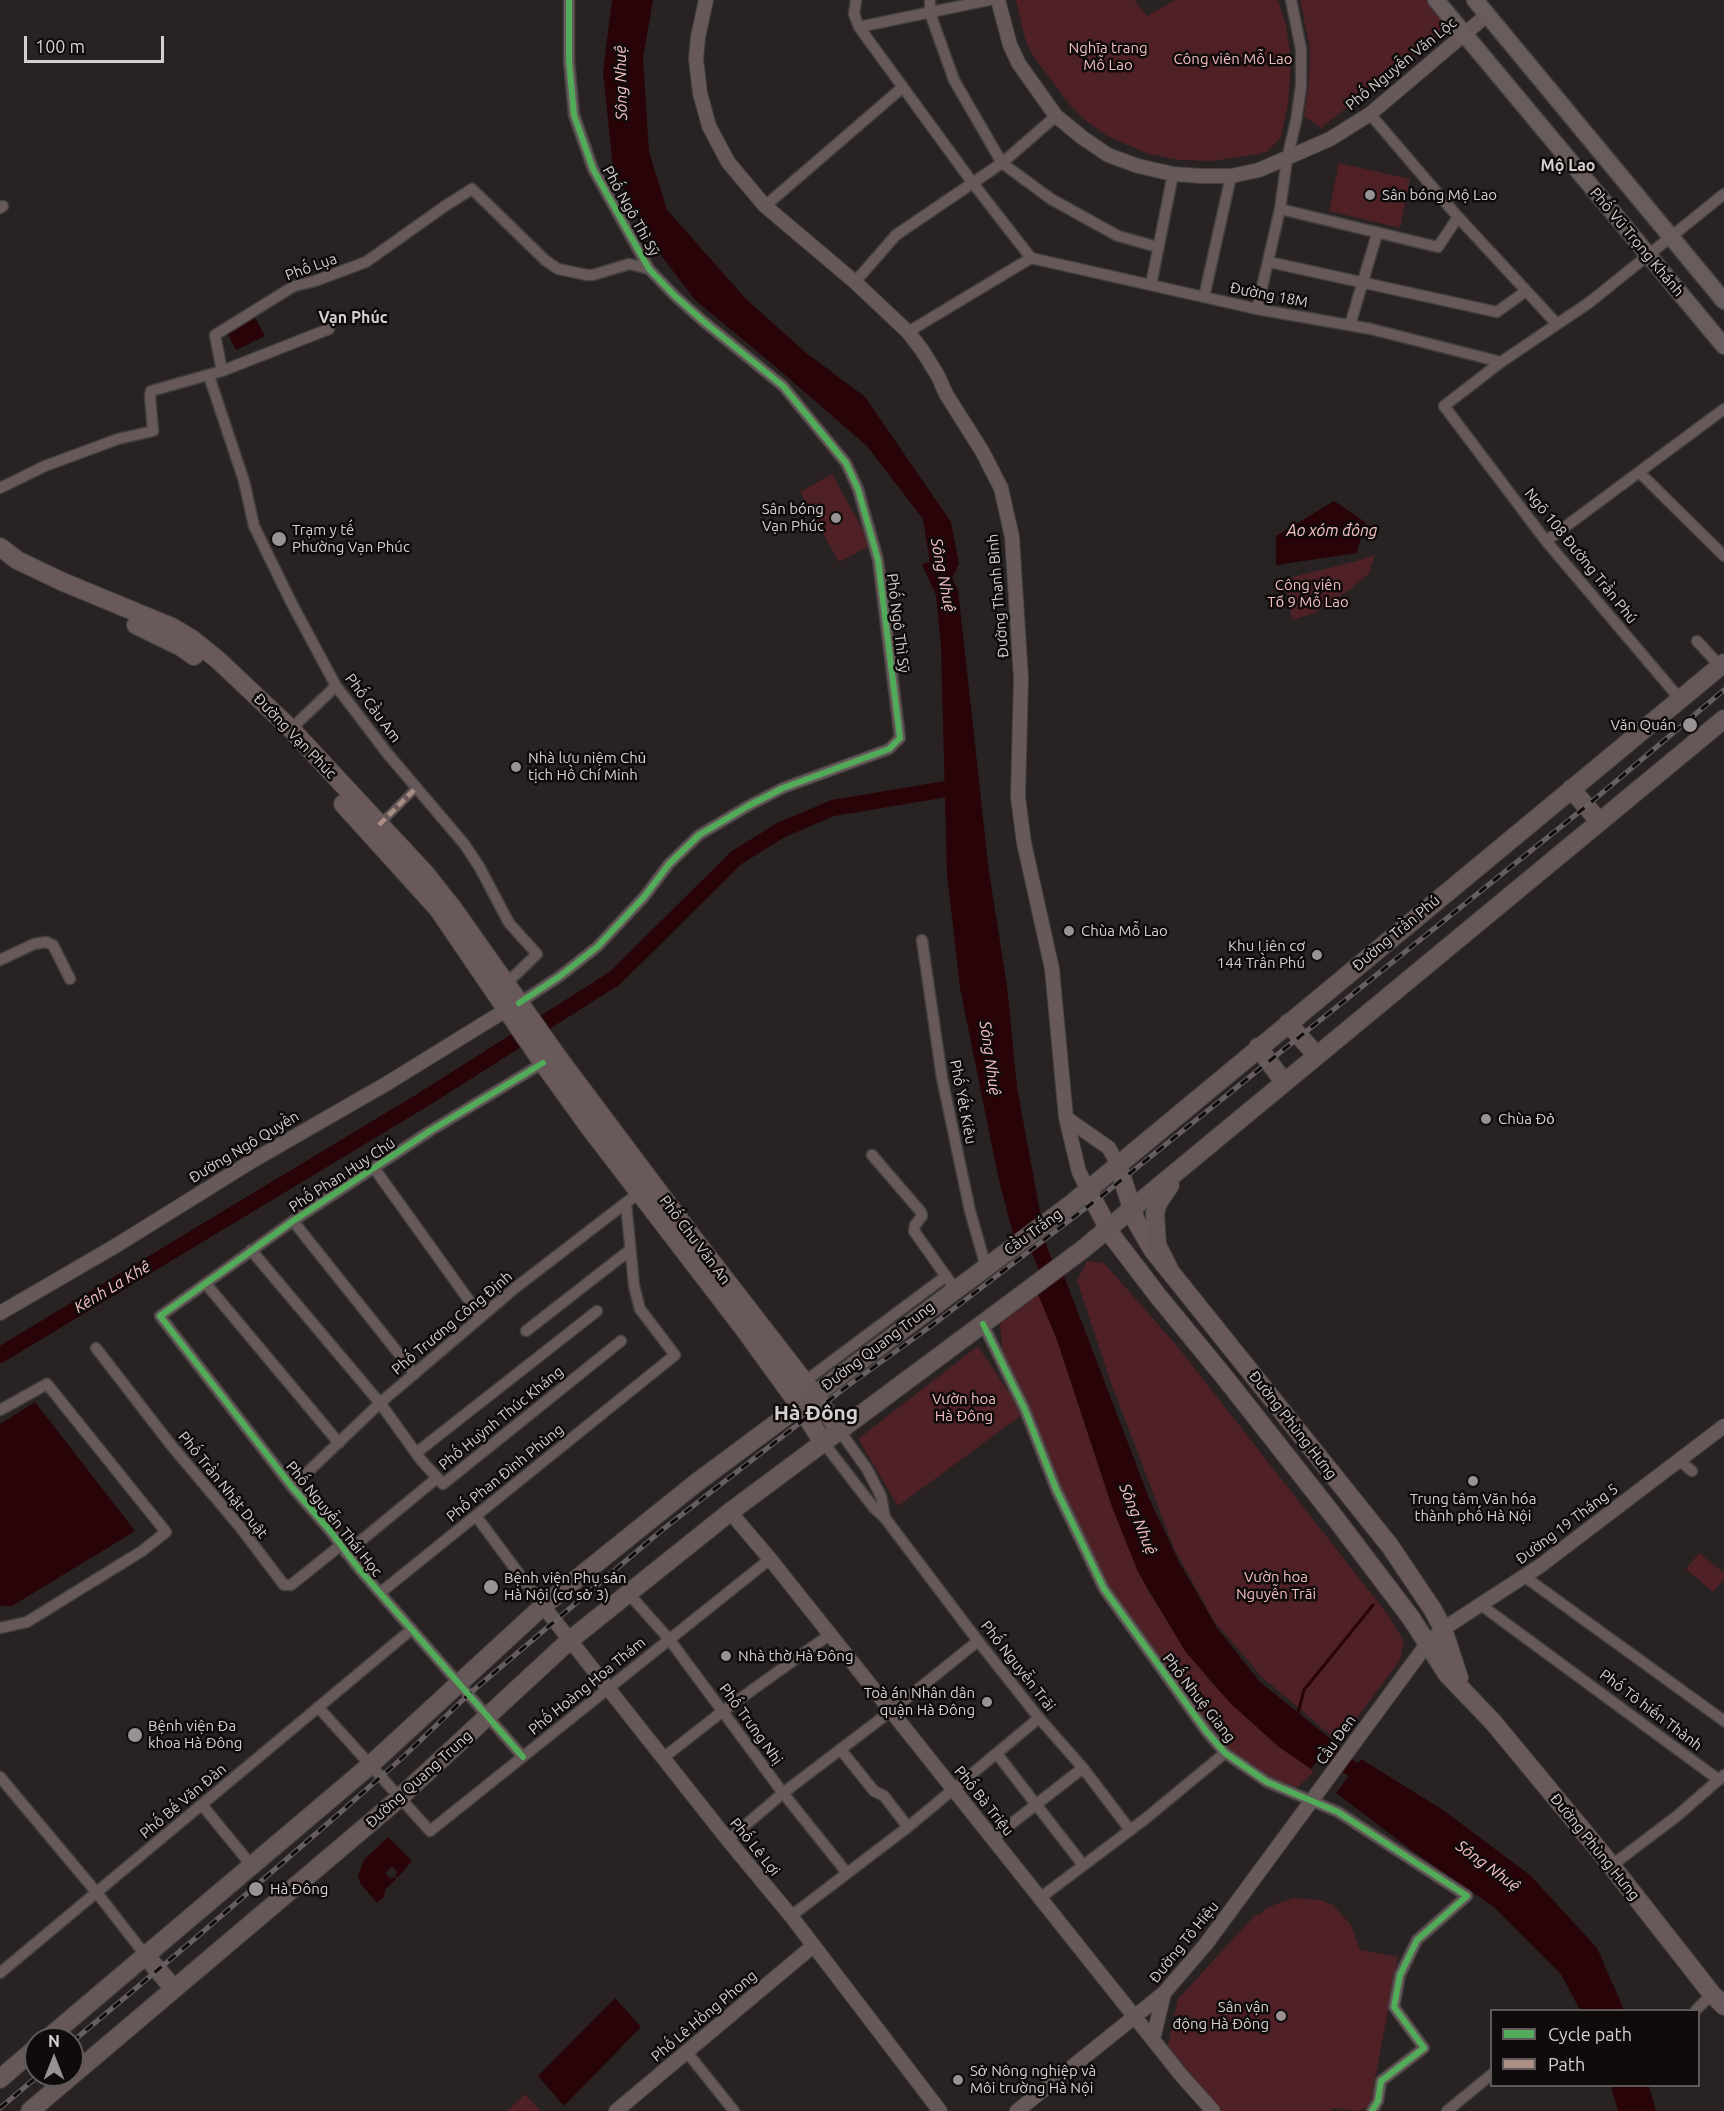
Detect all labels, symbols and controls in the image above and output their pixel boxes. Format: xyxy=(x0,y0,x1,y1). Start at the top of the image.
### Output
street label: Phố Nguyễn Văn Lộc xyxy=(1342,14,1460,114)
scale bar xyxy=(27,24,166,62)
text: 100 m xyxy=(35,36,85,56)
park label: Nghĩa trang Mỗ Lao xyxy=(1068,39,1148,74)
water label: Sông Nhuệ xyxy=(611,45,631,121)
park label: Công viên Mỗ Lao xyxy=(1173,50,1293,68)
district label: Mộ Lao xyxy=(1541,156,1595,176)
street label: Phố Ngô Thì Sỹ xyxy=(599,163,663,259)
street label: Phố Vũ Trọng Khánh xyxy=(1586,184,1688,300)
place label: Sân bóng Mộ Lao xyxy=(1382,186,1497,204)
marker: Sân bóng Mộ Lao xyxy=(1363,188,1377,202)
street label: Phố Lụa xyxy=(283,249,339,285)
street label: Đường 18M xyxy=(1228,279,1310,311)
district label: Vạn Phúc xyxy=(318,308,388,328)
street label: Ngõ 108 Đường Trần Phú xyxy=(1521,485,1641,627)
place label: Sân bóng Vạn Phúc xyxy=(762,500,824,535)
marker: Sân bóng Vạn Phúc xyxy=(829,511,843,525)
place label: Trạm y tế Phường Vạn Phúc xyxy=(292,521,410,556)
water label: Ao xóm đông xyxy=(1286,521,1378,541)
marker: Trạm y tế Phường Vạn Phúc xyxy=(270,530,288,548)
street label: Đường Thanh Bình xyxy=(984,533,1012,659)
water label: Sông Nhuệ xyxy=(926,537,960,613)
street label: Phố Ngô Thì Sỹ xyxy=(883,572,913,674)
park label: Công viên Tổ 9 Mỗ Lao xyxy=(1267,576,1349,611)
street label: Phố Cầu Am xyxy=(341,670,405,746)
street label: Đường Vạn Phúc xyxy=(250,690,340,782)
place label: Văn Quán xyxy=(1611,716,1676,734)
marker: Văn Quán xyxy=(1681,716,1699,734)
place label: Nhà lưu niệm Chủ tịch Hồ Chí Minh xyxy=(528,749,646,784)
marker: Nhà lưu niệm Chủ tịch Hồ Chí Minh xyxy=(509,760,523,774)
street label: Đường Trần Phú xyxy=(1349,891,1443,975)
place label: Chùa Mỗ Lao xyxy=(1081,922,1168,940)
marker: Chùa Mỗ Lao xyxy=(1062,924,1076,938)
place label: Khu Liên cơ 144 Trần Phú xyxy=(1217,937,1305,972)
marker: Khu Liên cơ 144 Trần Phú xyxy=(1310,948,1324,962)
water label: Sông Nhuệ xyxy=(975,1020,1005,1096)
street label: Phố Yết Kiêu xyxy=(946,1058,980,1146)
street label: Đường Ngô Quyền xyxy=(186,1107,302,1187)
place label: Chùa Đỏ xyxy=(1498,1110,1555,1128)
marker: Chùa Đỏ xyxy=(1479,1112,1493,1126)
street label: Phố Phan Huy Chú xyxy=(286,1134,398,1216)
street label: Phố Chu Văn An xyxy=(656,1192,734,1288)
street label: Cầu Trắng xyxy=(1000,1205,1066,1259)
water label: Kênh La Khê xyxy=(70,1257,154,1317)
street label: Phố Trương Công Định xyxy=(388,1267,516,1379)
street label: Đường Quang Trung xyxy=(818,1298,938,1394)
street label: Phố Huỳnh Thúc Kháng xyxy=(435,1362,567,1474)
street label: Đường Phùng Hưng xyxy=(1245,1367,1341,1483)
park label: Vườn hoa Hà Đông xyxy=(932,1390,996,1425)
district label: Hà Đông xyxy=(774,1400,858,1426)
street label: Phố Phan Đình Phùng xyxy=(443,1420,567,1526)
street label: Phố Trần Nhật Duật xyxy=(174,1428,272,1542)
street label: Phố Nguyễn Thái Học xyxy=(282,1458,386,1580)
marker: Trung tâm Văn hóa thành phố Hà Nội xyxy=(1466,1474,1480,1488)
street label: Đường 19 Tháng 5 xyxy=(1512,1480,1622,1568)
water label: Sông Nhuệ xyxy=(1115,1481,1161,1557)
place label: Trung tâm Văn hóa thành phố Hà Nội xyxy=(1410,1490,1536,1525)
park label: Vườn hoa Nguyễn Trãi xyxy=(1236,1568,1316,1603)
place label: Bệnh viện Phụ sản Hà Nội (cơ sở 3) xyxy=(504,1569,627,1604)
marker: Bệnh viện Phụ sản Hà Nội (cơ sở 3) xyxy=(482,1578,500,1596)
street label: Phố Nguyễn Trãi xyxy=(977,1617,1059,1715)
street label: Phố Hoàng Hoa Thám xyxy=(525,1633,649,1739)
place label: Nhà thờ Hà Đông xyxy=(738,1647,854,1665)
marker: Nhà thờ Hà Đông xyxy=(719,1649,733,1663)
street label: Phố Nhuệ Giang xyxy=(1159,1650,1239,1746)
street label: Phố Tô hiến Thành xyxy=(1596,1666,1706,1754)
street label: Phố Trưng Nhị xyxy=(716,1680,786,1768)
place label: Toà án Nhân dân quận Hà Đông xyxy=(864,1684,975,1719)
marker: Toà án Nhân dân quận Hà Đông xyxy=(980,1695,994,1709)
street label: Cầu Đen xyxy=(1312,1712,1360,1768)
place label: Bệnh viện Đa khoa Hà Đông xyxy=(148,1717,242,1752)
marker: Bệnh viện Đa khoa Hà Đông xyxy=(126,1726,144,1744)
street label: Đường Quang Trung xyxy=(362,1727,476,1831)
street label: Phố Bế Văn Đàn xyxy=(136,1760,230,1842)
street label: Phố Bà Triệu xyxy=(950,1763,1018,1839)
street label: Đường Phùng Hưng xyxy=(1546,1790,1644,1904)
street label: Phố Lê Lợi xyxy=(726,1814,784,1880)
water label: Sông Nhuệ xyxy=(1452,1836,1524,1896)
marker: Hà Đông xyxy=(247,1880,265,1898)
place label: Hà Đông xyxy=(270,1880,328,1898)
street label: Đường Tô Hiệu xyxy=(1146,1898,1222,1986)
street label: Phố Lê Hồng Phong xyxy=(647,1967,761,2065)
place label: Sân vận động Hà Đông xyxy=(1172,1998,1269,2033)
marker: Sân vận động Hà Đông xyxy=(1274,2009,1288,2023)
legend xyxy=(1490,2009,1700,2087)
text: Cycle path xyxy=(1548,2024,1632,2044)
north arrow xyxy=(24,2027,84,2087)
text: N xyxy=(48,2032,60,2050)
text: Path xyxy=(1548,2054,1585,2074)
place label: Sở Nông nghiệp và Môi trường Hà Nội xyxy=(970,2062,1096,2097)
marker: Sở Nông nghiệp và Môi trường Hà Nội xyxy=(951,2073,965,2087)

